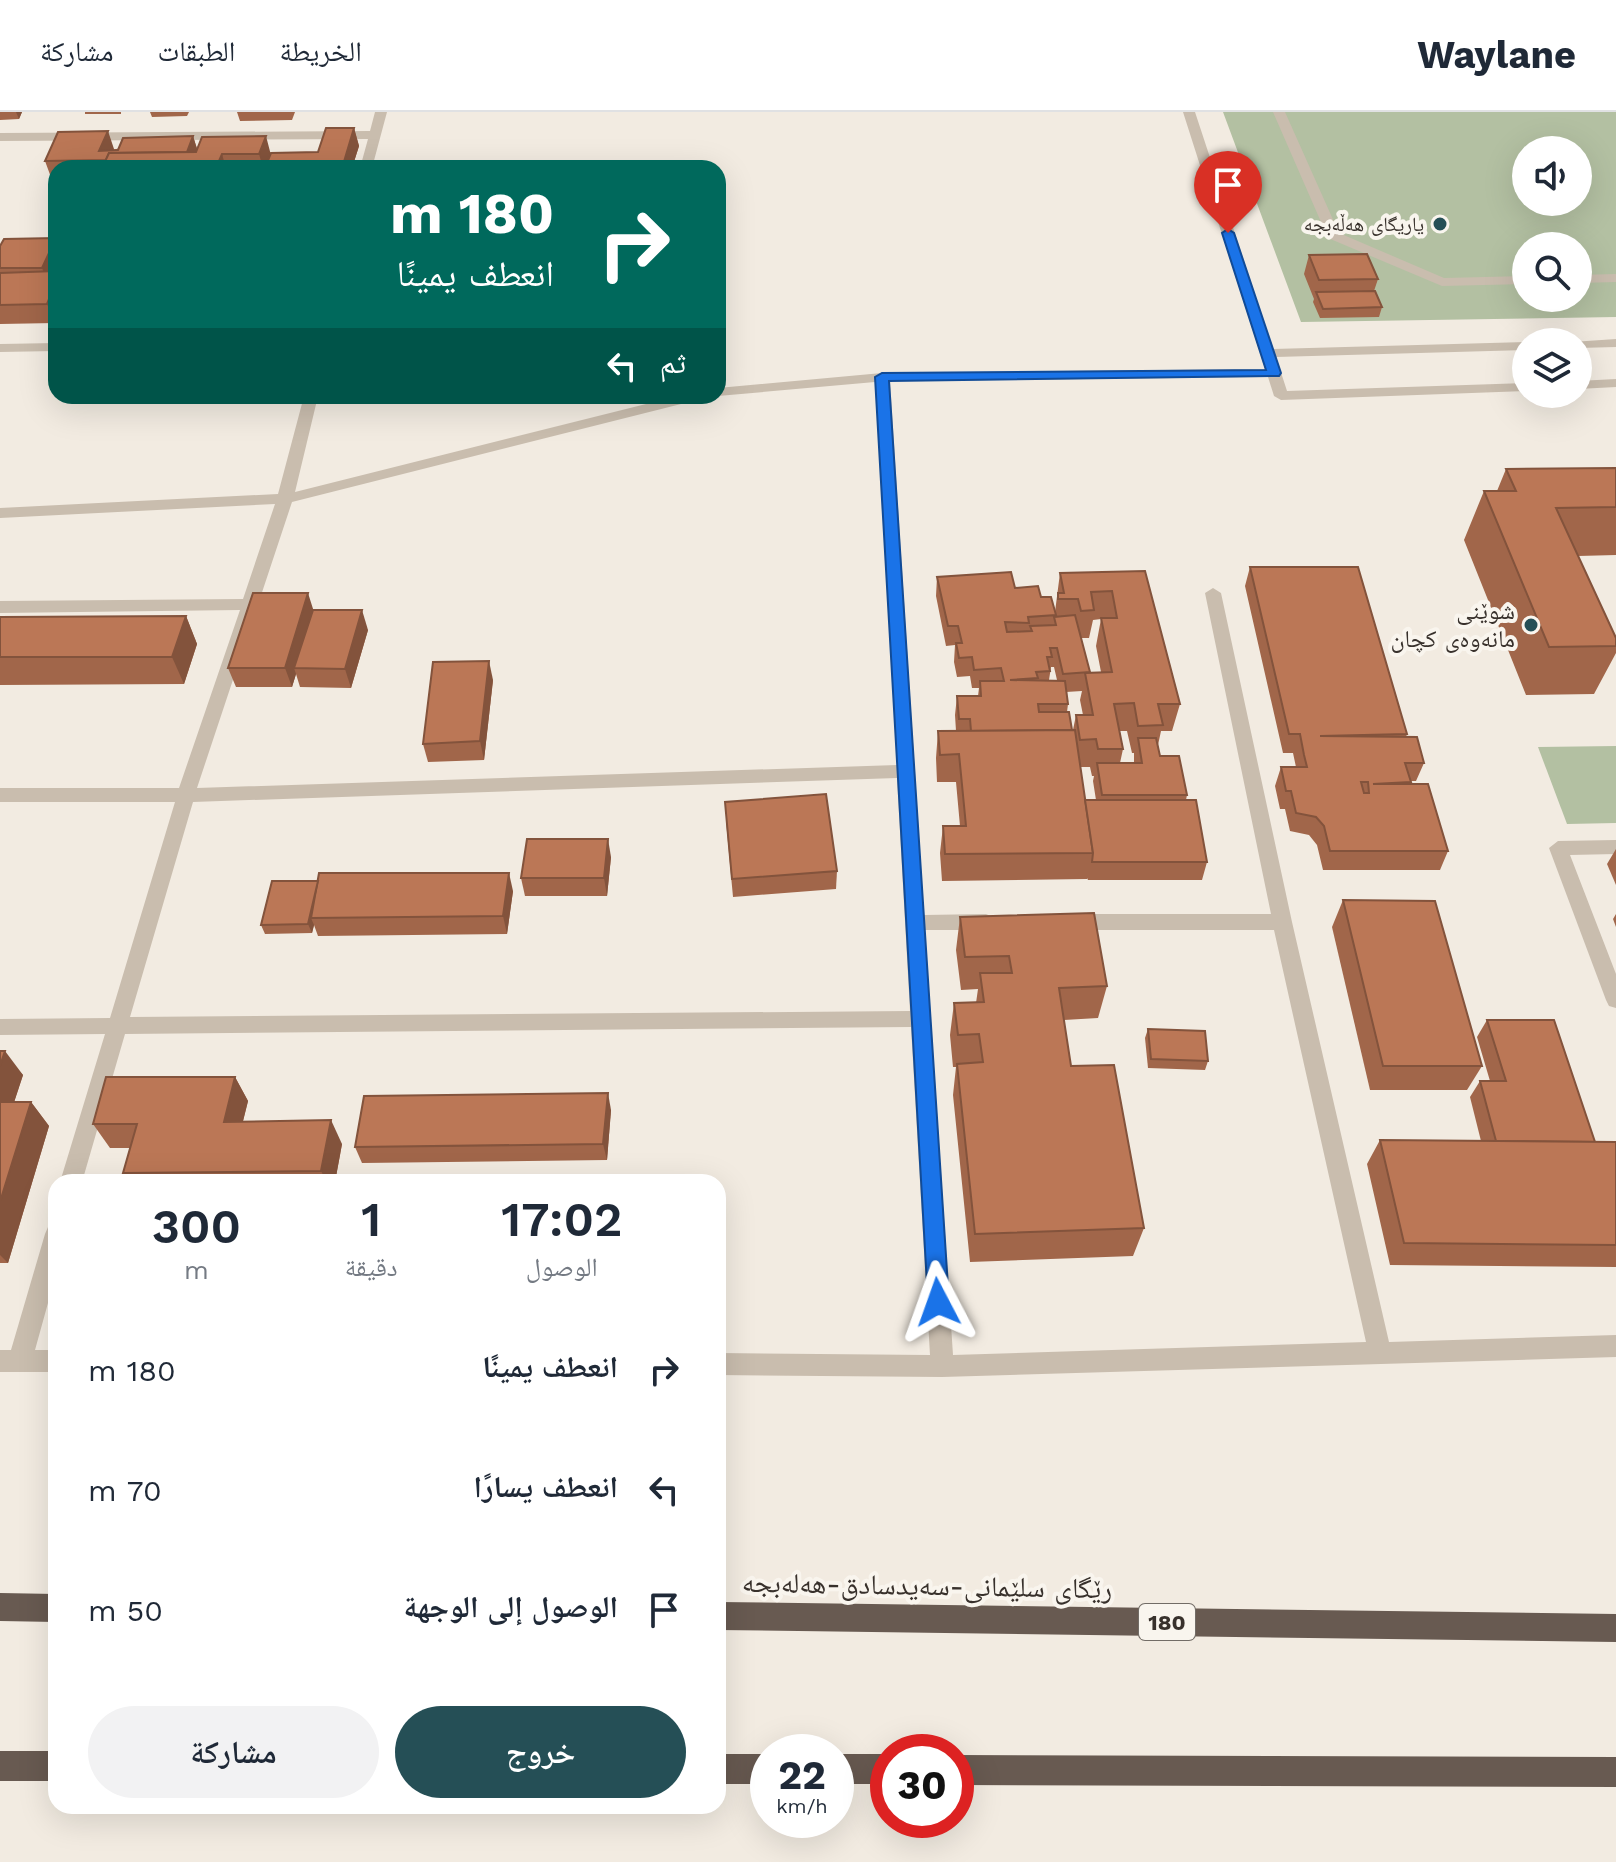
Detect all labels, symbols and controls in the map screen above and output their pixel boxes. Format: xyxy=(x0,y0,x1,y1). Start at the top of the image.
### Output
text: Waylane xyxy=(1417,33,1576,77)
text: مشاركة xyxy=(40,35,114,68)
text: الطبقات xyxy=(158,35,235,68)
text: الخريطة xyxy=(279,35,362,68)
map controls xyxy=(1512,136,1592,408)
button: sound xyxy=(1512,136,1592,216)
pin xyxy=(1194,151,1262,233)
icon: arrive xyxy=(1206,163,1250,207)
text: 180 m xyxy=(390,181,554,247)
icon: right xyxy=(582,192,686,296)
place label: یاریگای هەڵەبجە xyxy=(1304,212,1424,236)
marker: یاریگای هەڵەبجە xyxy=(1431,215,1449,233)
button: search xyxy=(1512,232,1592,312)
text: انعطف يمينًا xyxy=(396,253,554,295)
button: layers xyxy=(1512,328,1592,408)
icon: left xyxy=(600,344,644,388)
text: ثم xyxy=(660,345,686,380)
place label: شوێنی مانەوەی کچان xyxy=(1390,597,1515,653)
marker: شوێنی مانەوەی کچان xyxy=(1522,616,1540,634)
text: 1 xyxy=(361,1191,381,1248)
text: 17:02 xyxy=(501,1191,622,1248)
text: 300 xyxy=(152,1198,241,1255)
text: دقيقة xyxy=(345,1252,398,1282)
text: الوصول xyxy=(526,1252,598,1282)
text: m xyxy=(184,1255,209,1285)
position arrow xyxy=(896,1260,980,1344)
icon: right xyxy=(642,1348,686,1392)
text: انعطف يمينًا xyxy=(482,1349,618,1384)
text: 180 m xyxy=(88,1353,176,1388)
icon: left xyxy=(642,1468,686,1512)
text: انعطف يسارًا xyxy=(473,1469,618,1504)
text: 70 m xyxy=(88,1473,162,1508)
street label: رێگای سلێمانی-سەیدسادق-هەلەبجە xyxy=(742,1566,1112,1606)
icon: arrive xyxy=(642,1588,686,1632)
text: الوصول إلى الوجهة xyxy=(404,1589,618,1624)
text: 50 m xyxy=(88,1593,163,1628)
road number: 180 xyxy=(1139,1604,1195,1640)
button: مشاركة xyxy=(88,1706,379,1798)
button: خروج xyxy=(395,1706,686,1798)
speed limit sign: 30 xyxy=(870,1734,974,1838)
text: 22 xyxy=(778,1752,826,1799)
text: km/h xyxy=(776,1794,828,1818)

